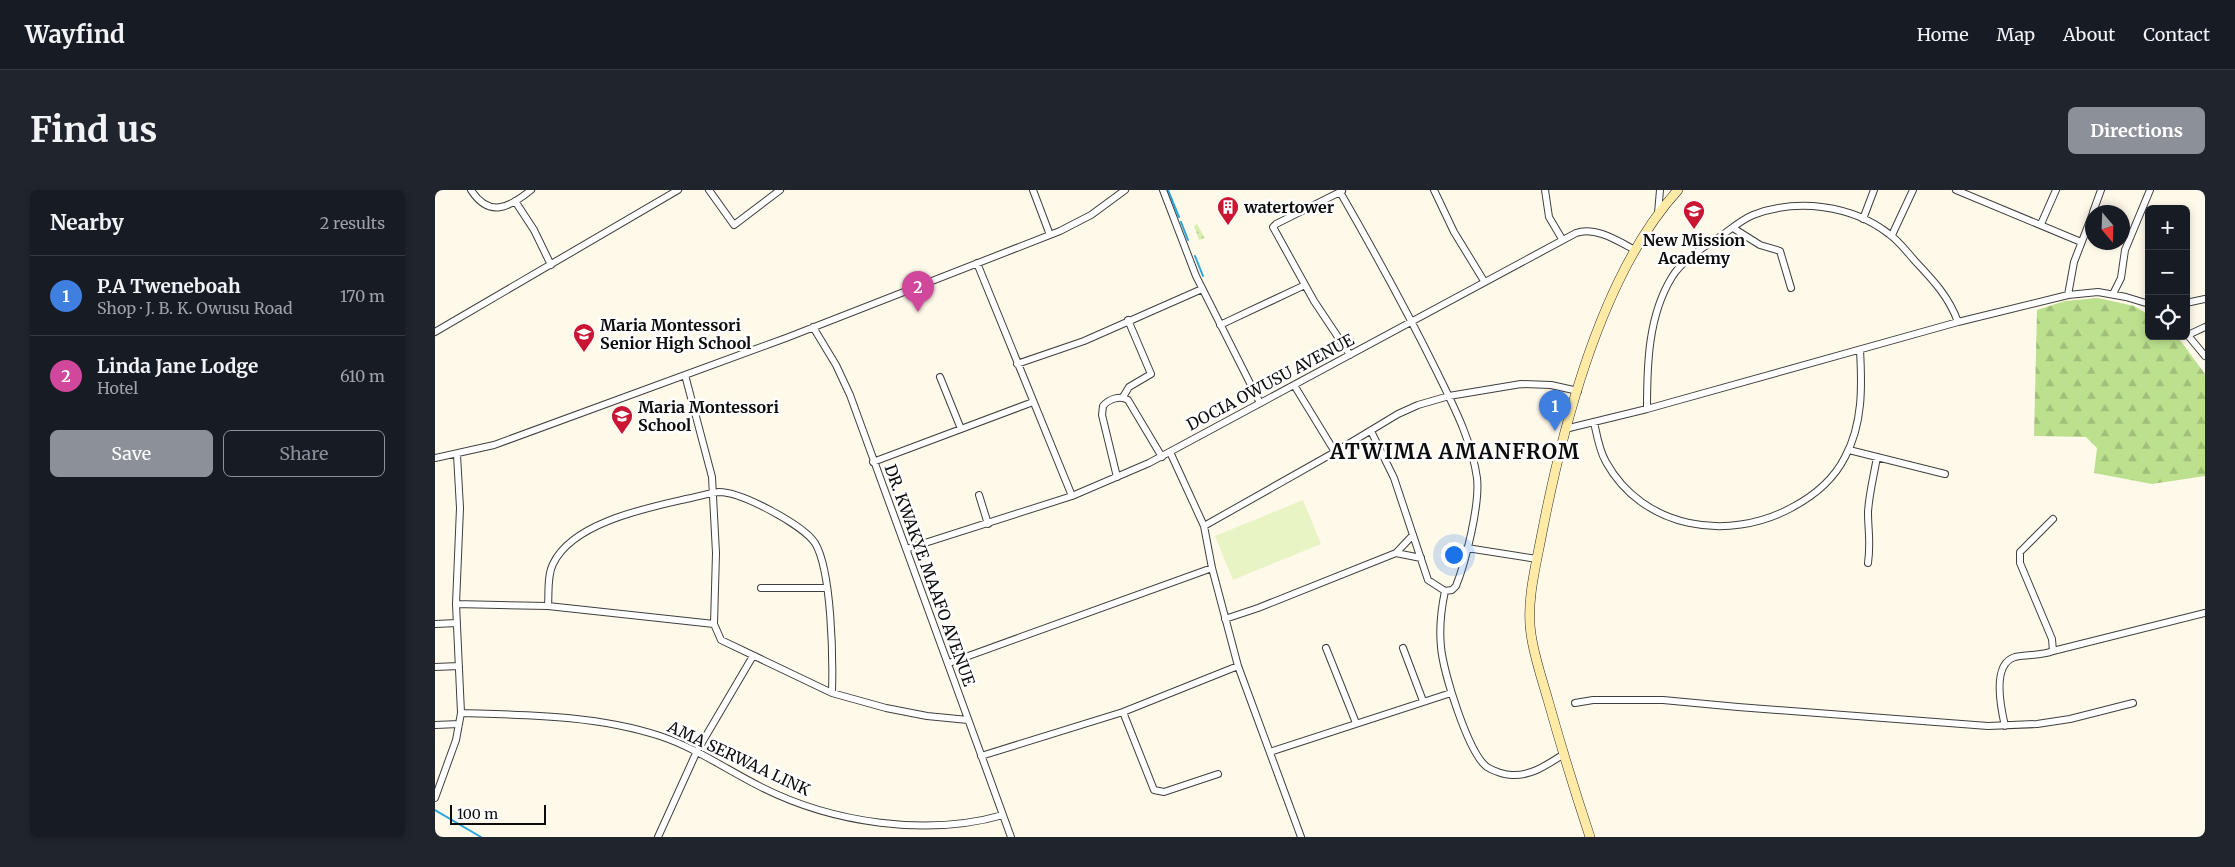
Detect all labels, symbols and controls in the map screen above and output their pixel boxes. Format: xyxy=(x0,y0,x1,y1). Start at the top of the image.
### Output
text: Wayfind xyxy=(25,19,125,50)
text: Home xyxy=(1917,23,1969,46)
text: Map xyxy=(1997,23,2035,46)
text: About xyxy=(2063,23,2115,46)
text: Contact xyxy=(2143,23,2210,46)
button: Directions xyxy=(2068,107,2205,154)
text: Find us xyxy=(30,108,157,152)
building icon: watertower xyxy=(1216,195,1240,226)
place label: watertower xyxy=(1243,197,1335,217)
school or university icon: New Mission Academy xyxy=(1682,199,1706,230)
north arrow xyxy=(2085,205,2130,250)
map controls xyxy=(2145,205,2190,340)
button: + xyxy=(2145,205,2190,250)
text: Nearby xyxy=(50,209,124,236)
text: 2 results xyxy=(320,213,385,233)
place label: New Mission Academy xyxy=(1643,230,1745,268)
button: − xyxy=(2145,250,2190,295)
pin: 2 xyxy=(902,271,934,312)
text: P.A Tweneboah xyxy=(97,274,241,298)
text: 1 xyxy=(62,286,70,306)
text: 170 m xyxy=(340,286,385,306)
button: locate xyxy=(2145,295,2190,340)
text: Shop · J. B. K. Owusu Road xyxy=(97,298,293,318)
place label: Maria Montessori Senior High School xyxy=(600,315,751,353)
school or university icon: Maria Montessori Senior High School xyxy=(572,322,596,353)
street label: DOCIA OWUSU AVENUE xyxy=(1183,329,1358,435)
text: Linda Jane Lodge xyxy=(97,354,258,378)
text: 2 xyxy=(61,366,71,386)
text: 610 m xyxy=(340,366,385,386)
text: Hotel xyxy=(97,378,138,398)
pin: 1 xyxy=(1539,390,1571,431)
place label: Maria Montessori School xyxy=(638,397,779,435)
school or university icon: Maria Montessori School xyxy=(610,404,634,435)
button: Save xyxy=(50,430,213,477)
button: Share xyxy=(223,430,385,477)
district label: ATWIMA AMANFROM xyxy=(1329,438,1580,465)
street label: DR. KWAKYE MAAFO AVENUE xyxy=(881,461,980,689)
your location xyxy=(1441,542,1467,568)
street label: AMA SERWAA LINK xyxy=(664,716,814,800)
scale bar xyxy=(450,802,546,825)
text: 100 m xyxy=(457,805,498,823)

